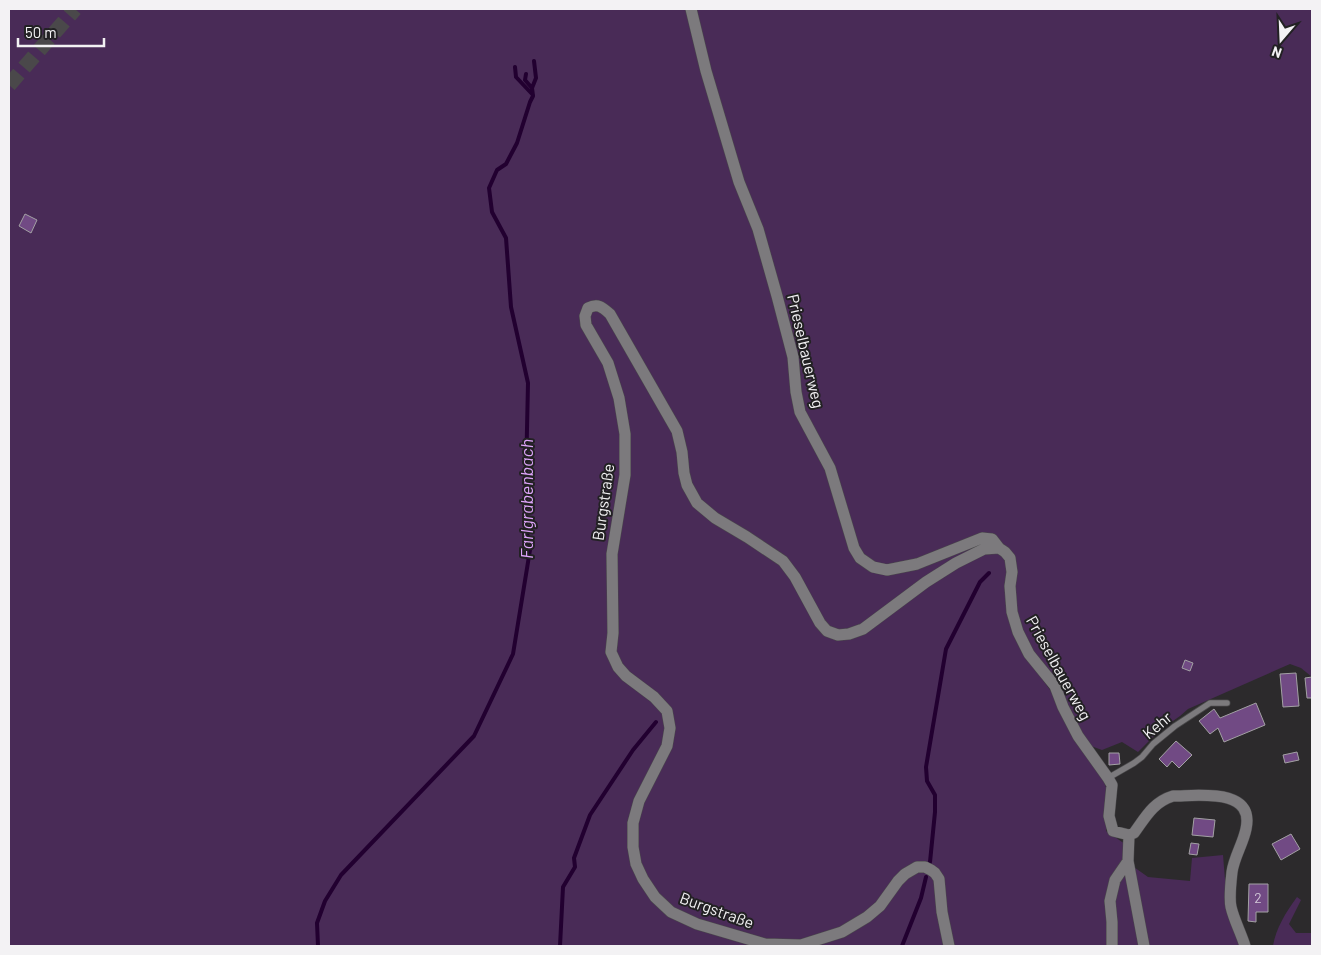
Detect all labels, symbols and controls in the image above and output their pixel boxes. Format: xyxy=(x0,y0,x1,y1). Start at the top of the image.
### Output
scale bar xyxy=(18,15,104,47)
north arrow xyxy=(1256,15,1306,65)
text: 50 m xyxy=(25,23,57,41)
text: N xyxy=(1269,43,1284,62)
street label: Prieselbauerweg xyxy=(784,292,829,410)
water label: Farlgrabenbach xyxy=(515,439,537,559)
street label: Burgstraße xyxy=(588,462,617,542)
street label: Prieselbauerweg xyxy=(1023,612,1096,723)
street label: Kehr xyxy=(1138,707,1175,742)
street label: Burgstraße xyxy=(678,887,757,932)
house number: 2 xyxy=(1254,889,1262,906)

